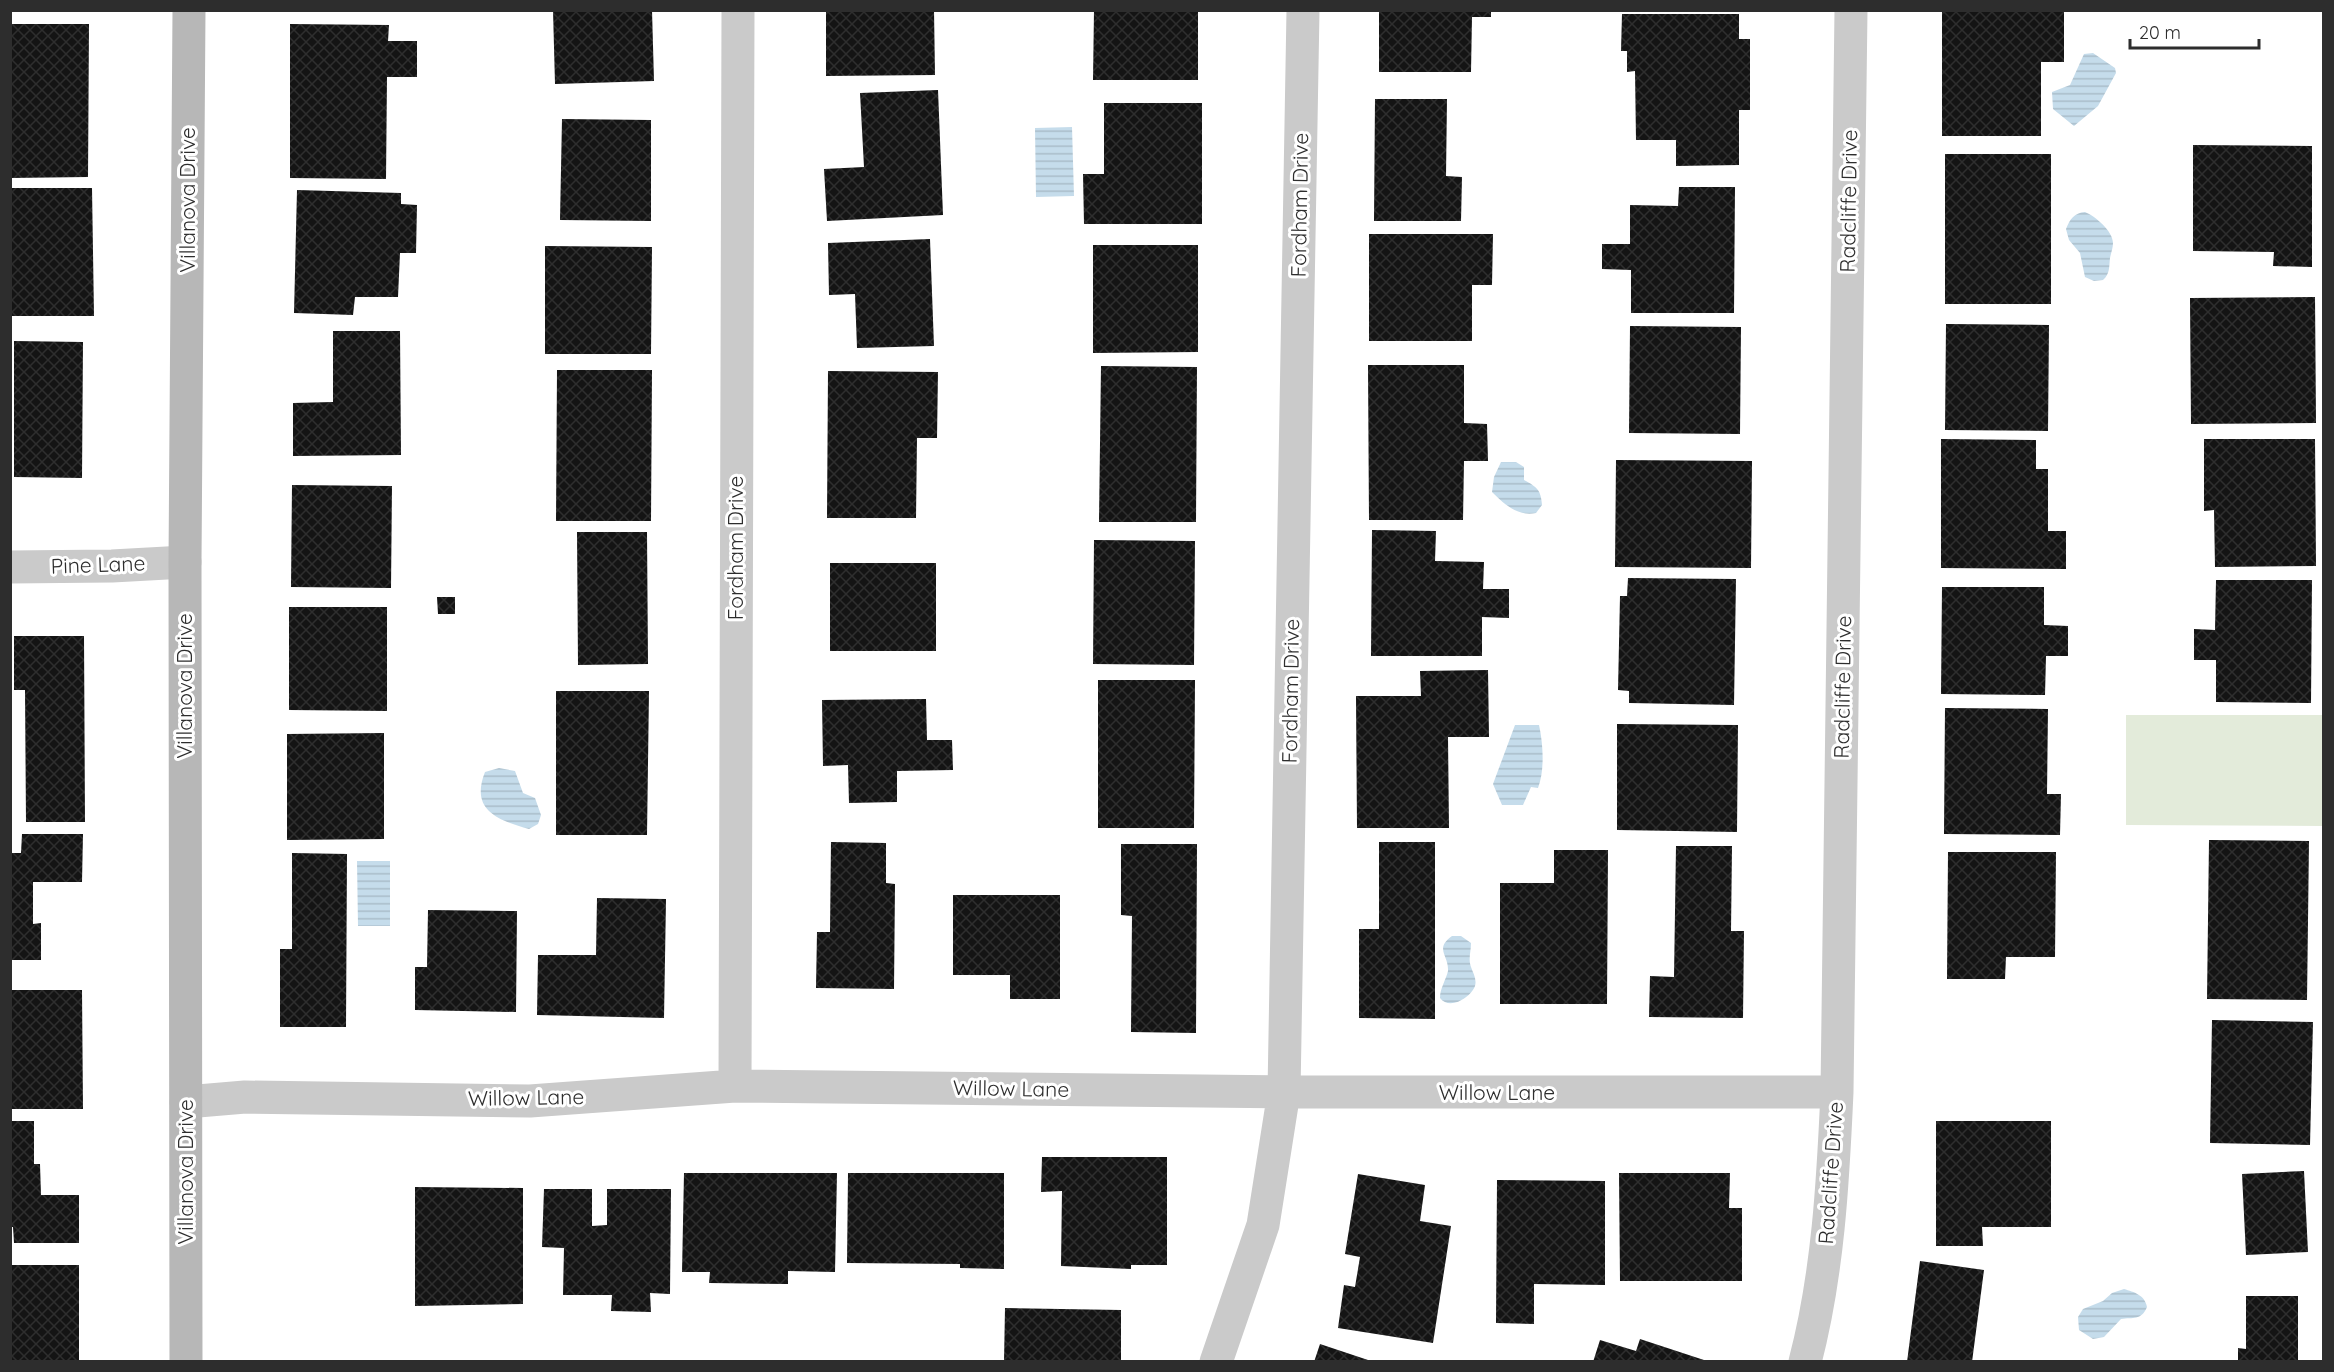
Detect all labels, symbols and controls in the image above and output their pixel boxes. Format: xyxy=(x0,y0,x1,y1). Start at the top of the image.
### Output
scale bar xyxy=(2130,12,2259,50)
text: 20 m xyxy=(2139,21,2181,44)
street label: Villanova Drive xyxy=(174,127,200,273)
street label: Radcliffe Drive xyxy=(1834,129,1862,273)
street label: Fordham Drive xyxy=(1285,132,1313,278)
street label: Fordham Drive xyxy=(722,476,748,620)
street label: Pine Lane xyxy=(50,549,146,579)
street label: Villanova Drive xyxy=(171,613,197,759)
street label: Radcliffe Drive xyxy=(1828,615,1856,759)
street label: Fordham Drive xyxy=(1276,618,1304,764)
street label: Willow Lane xyxy=(953,1074,1069,1102)
street label: Willow Lane xyxy=(1439,1079,1555,1105)
street label: Willow Lane xyxy=(468,1083,584,1111)
street label: Villanova Drive xyxy=(172,1099,198,1245)
street label: Radcliffe Drive xyxy=(1812,1101,1848,1245)

